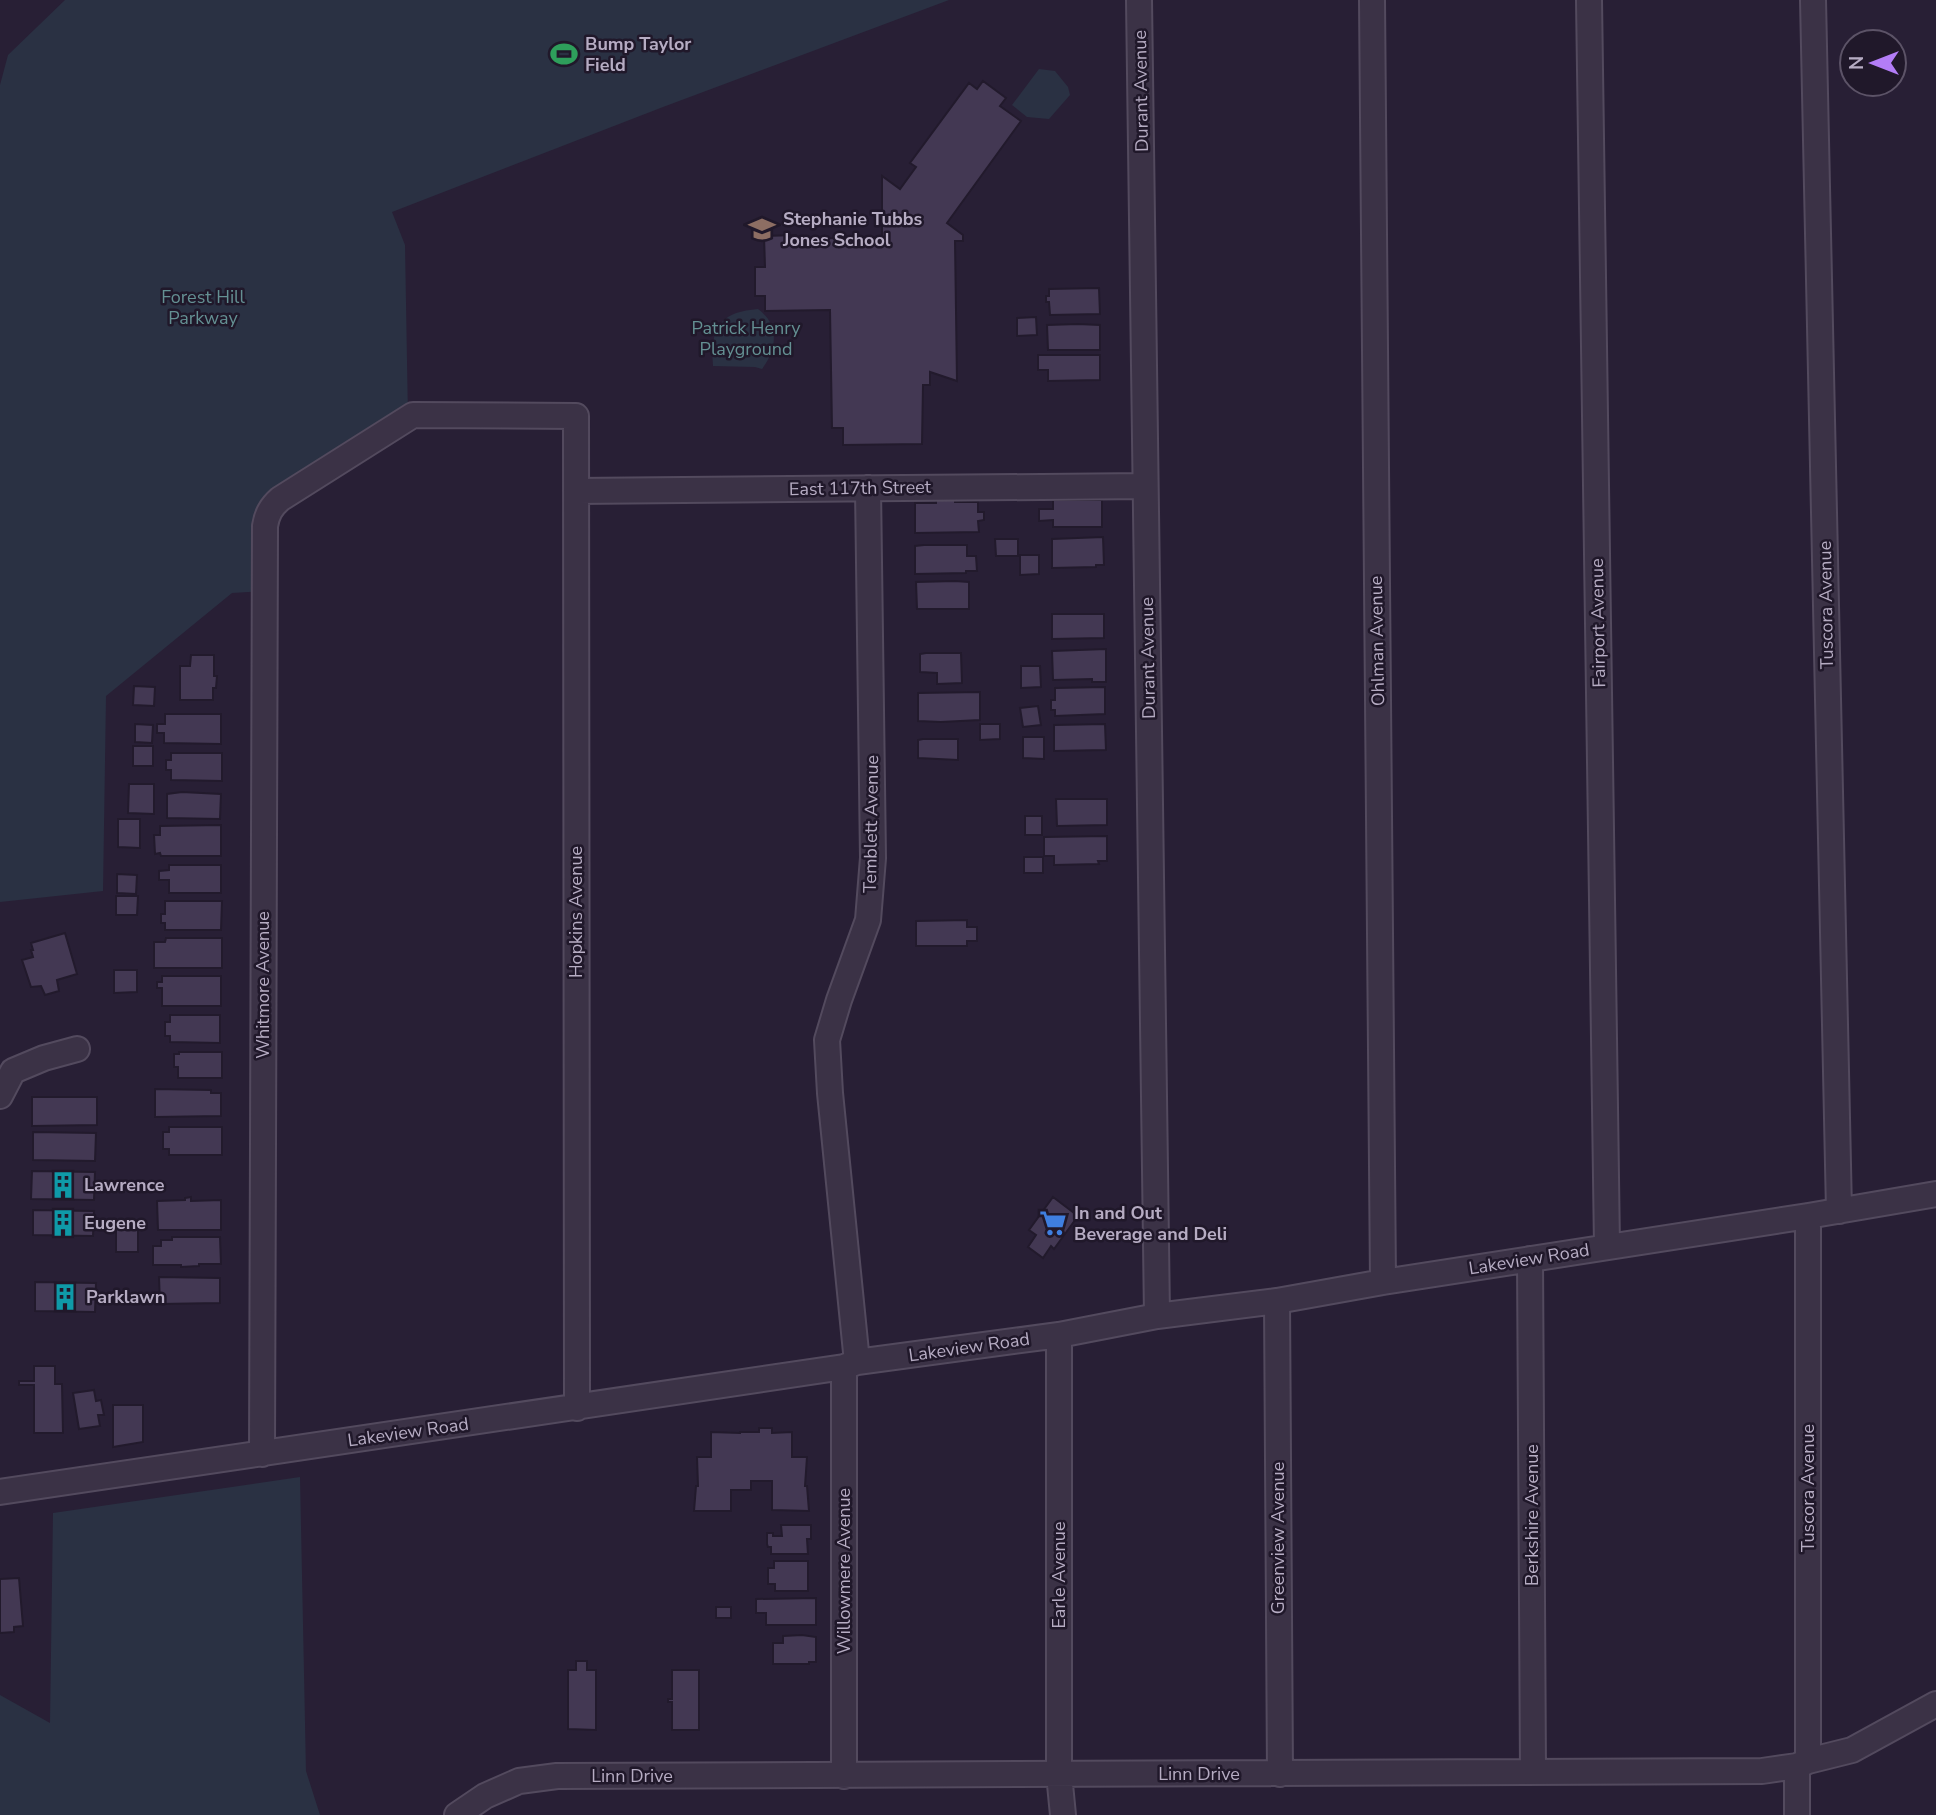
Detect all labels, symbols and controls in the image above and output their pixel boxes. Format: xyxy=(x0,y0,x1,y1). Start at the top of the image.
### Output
north arrow xyxy=(1838,28,1908,98)
street label: Durant Avenue xyxy=(1128,30,1154,152)
place label: Bump Taylor Field xyxy=(585,32,691,77)
sports icon: Bump Taylor Field xyxy=(549,39,579,69)
text: N xyxy=(1844,56,1870,70)
place label: Stephanie Tubbs Jones School xyxy=(782,207,923,252)
school or university icon: Stephanie Tubbs Jones School xyxy=(747,214,777,244)
park label: Forest Hill Parkway xyxy=(161,285,245,330)
park label: Patrick Henry Playground xyxy=(691,316,801,361)
street label: East 117th Street xyxy=(789,475,932,501)
street label: Tuscora Avenue xyxy=(1813,541,1839,669)
street label: Fairport Avenue xyxy=(1585,558,1611,688)
street label: Ohlman Avenue xyxy=(1364,576,1390,706)
street label: Durant Avenue xyxy=(1135,597,1161,719)
street label: Temblett Avenue xyxy=(858,755,884,893)
street label: Hopkins Avenue xyxy=(564,846,588,978)
street label: Whitmore Avenue xyxy=(251,911,275,1059)
building icon: Lawrence xyxy=(48,1170,78,1200)
place label: Lawrence xyxy=(84,1173,165,1197)
place label: In and Out Beverage and Deli xyxy=(1074,1201,1227,1246)
building icon: Eugene xyxy=(48,1208,78,1238)
supermarket icon: In and Out Beverage and Deli xyxy=(1038,1208,1068,1238)
place label: Eugene xyxy=(84,1211,146,1235)
street label: Lakeview Road xyxy=(1467,1238,1591,1280)
building icon: Parklawn xyxy=(50,1282,80,1312)
place label: Parklawn xyxy=(86,1285,165,1309)
street label: Lakeview Road xyxy=(907,1327,1031,1367)
street label: Lakeview Road xyxy=(346,1412,470,1452)
street label: Tuscora Avenue xyxy=(1796,1424,1820,1552)
street label: Berkshire Avenue xyxy=(1520,1444,1544,1586)
street label: Greenview Avenue xyxy=(1266,1462,1290,1614)
street label: Willowmere Avenue xyxy=(832,1488,856,1654)
street label: Earle Avenue xyxy=(1047,1521,1071,1629)
street label: Linn Drive xyxy=(1158,1762,1240,1786)
street label: Linn Drive xyxy=(591,1764,673,1788)

